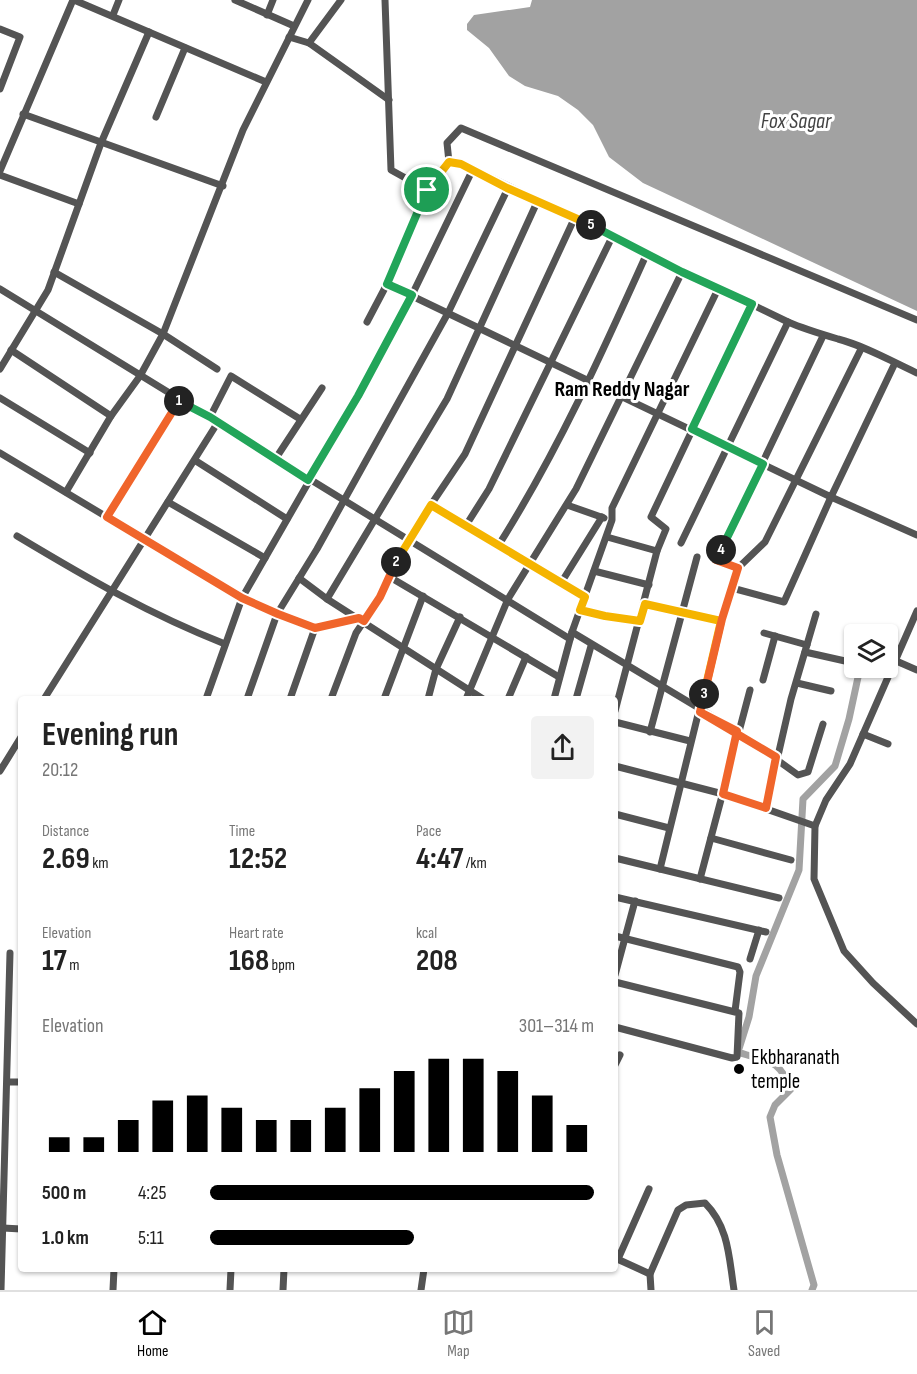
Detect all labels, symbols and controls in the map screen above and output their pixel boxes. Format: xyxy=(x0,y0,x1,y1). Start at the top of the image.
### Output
water label: Fox Sagar xyxy=(761,108,832,135)
pin xyxy=(401,164,452,215)
icon: arrive xyxy=(410,173,443,206)
pin: 5 xyxy=(576,210,606,240)
text: 5 xyxy=(587,215,595,234)
district label: Ram Reddy Nagar xyxy=(555,376,690,403)
pin: 1 xyxy=(164,386,194,416)
text: 1 xyxy=(176,391,182,410)
pin: 4 xyxy=(706,535,736,565)
text: 4 xyxy=(717,540,725,559)
pin: 2 xyxy=(381,547,411,577)
text: 2 xyxy=(392,552,400,571)
map controls xyxy=(844,624,898,678)
button: layers xyxy=(844,624,898,678)
pin: 3 xyxy=(689,679,719,709)
text: 3 xyxy=(700,684,708,703)
text: Evening run xyxy=(42,715,178,755)
button: share xyxy=(531,716,594,779)
text: 20:12 xyxy=(42,758,78,782)
text: Distance xyxy=(42,822,89,841)
text: Time xyxy=(229,822,255,841)
text: Pace xyxy=(416,822,441,841)
text: 2.69 xyxy=(42,841,90,877)
text: 12:52 xyxy=(229,841,287,877)
text: 4:47 xyxy=(416,841,463,877)
text: km xyxy=(90,854,109,873)
text: /km xyxy=(463,854,487,873)
text: Elevation xyxy=(42,924,91,943)
text: Heart rate xyxy=(229,924,284,943)
text: kcal xyxy=(416,924,437,943)
text: 17 xyxy=(42,943,67,979)
text: 168 xyxy=(229,943,269,979)
text: 208 xyxy=(416,943,458,979)
text: m xyxy=(67,956,79,975)
text: bpm xyxy=(269,956,295,975)
text: Elevation xyxy=(42,1014,104,1038)
text: 301–314 m xyxy=(519,1014,594,1038)
place label: Ekbharanath temple xyxy=(751,1045,840,1094)
marker: Ekbharanath temple xyxy=(732,1062,746,1076)
text: 500 m xyxy=(42,1181,86,1205)
text: 4:25 xyxy=(138,1181,166,1205)
text: 1.0 km xyxy=(42,1226,89,1250)
text: 5:11 xyxy=(138,1226,164,1250)
tab: Home xyxy=(136,1306,169,1361)
tab: Map xyxy=(442,1306,475,1361)
tab: Saved xyxy=(748,1306,781,1361)

